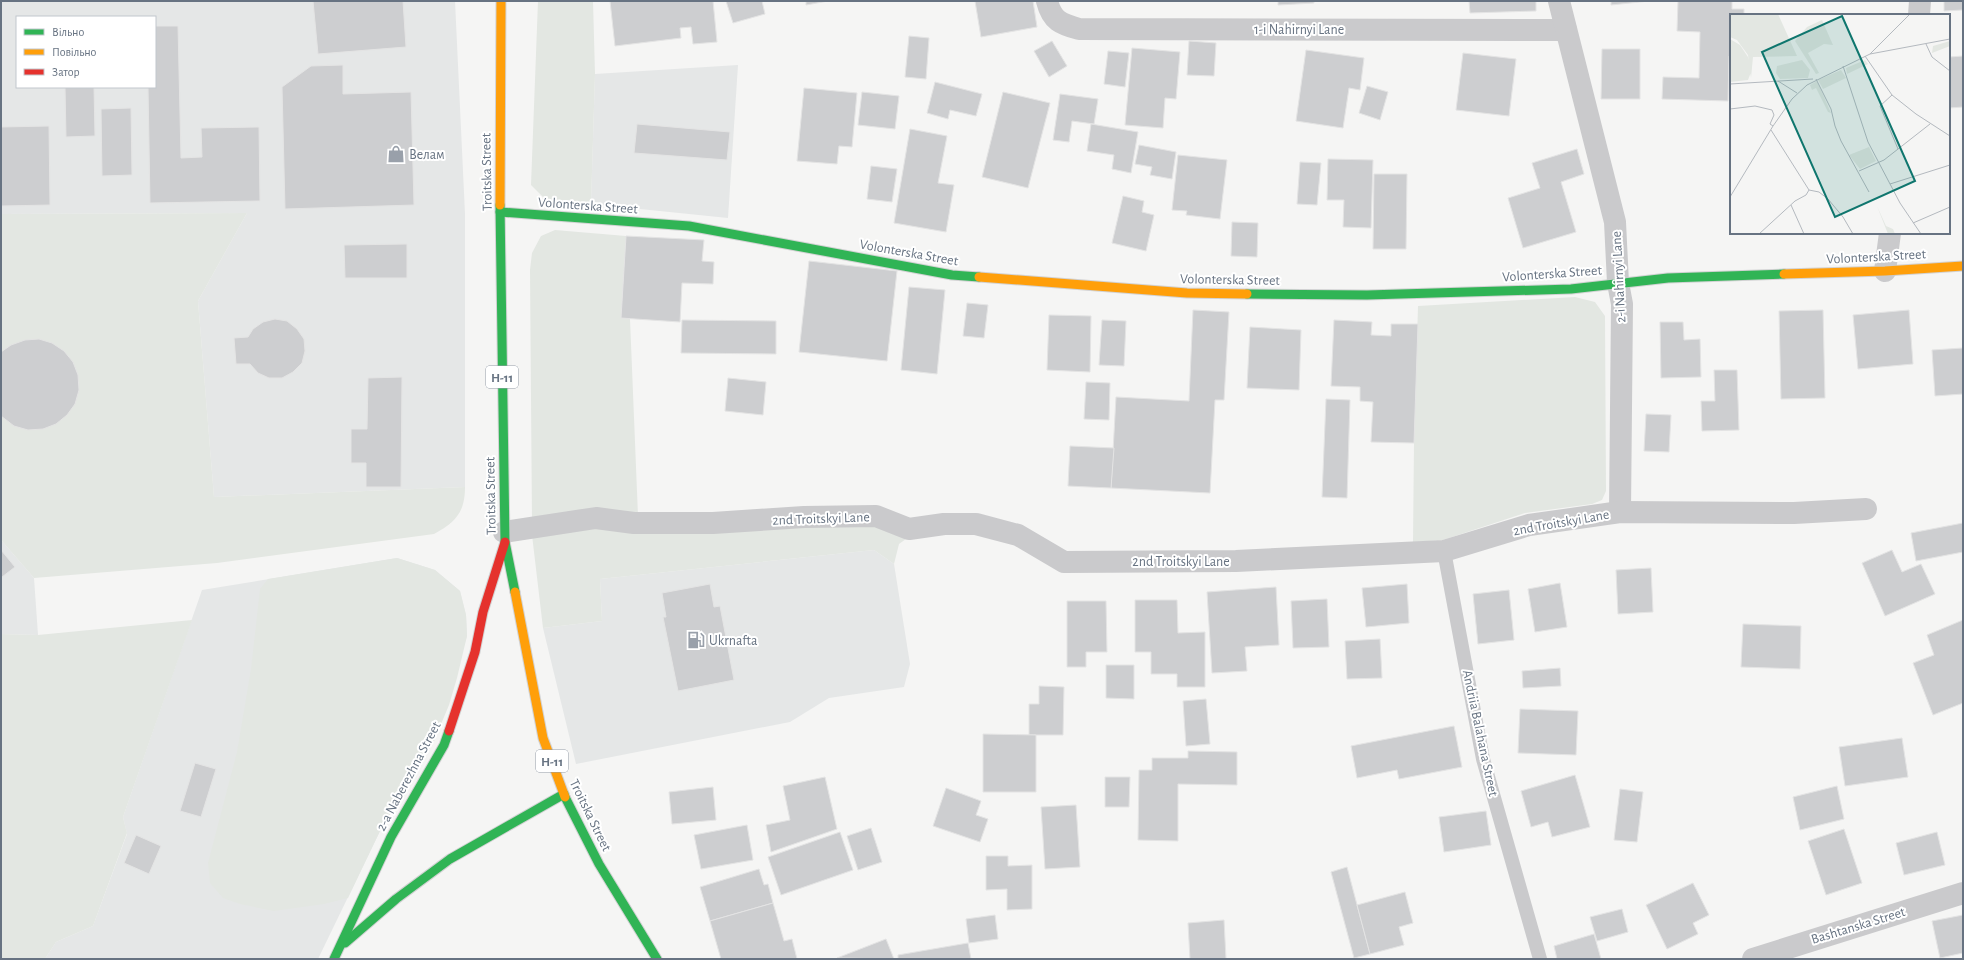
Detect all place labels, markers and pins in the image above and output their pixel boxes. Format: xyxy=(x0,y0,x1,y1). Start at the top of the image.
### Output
shop icon: Велам xyxy=(386,144,406,164)
place label: Велам xyxy=(409,148,445,162)
fuel station icon: Ukrnafta xyxy=(686,630,706,650)
place label: Ukrnafta xyxy=(709,634,758,648)

